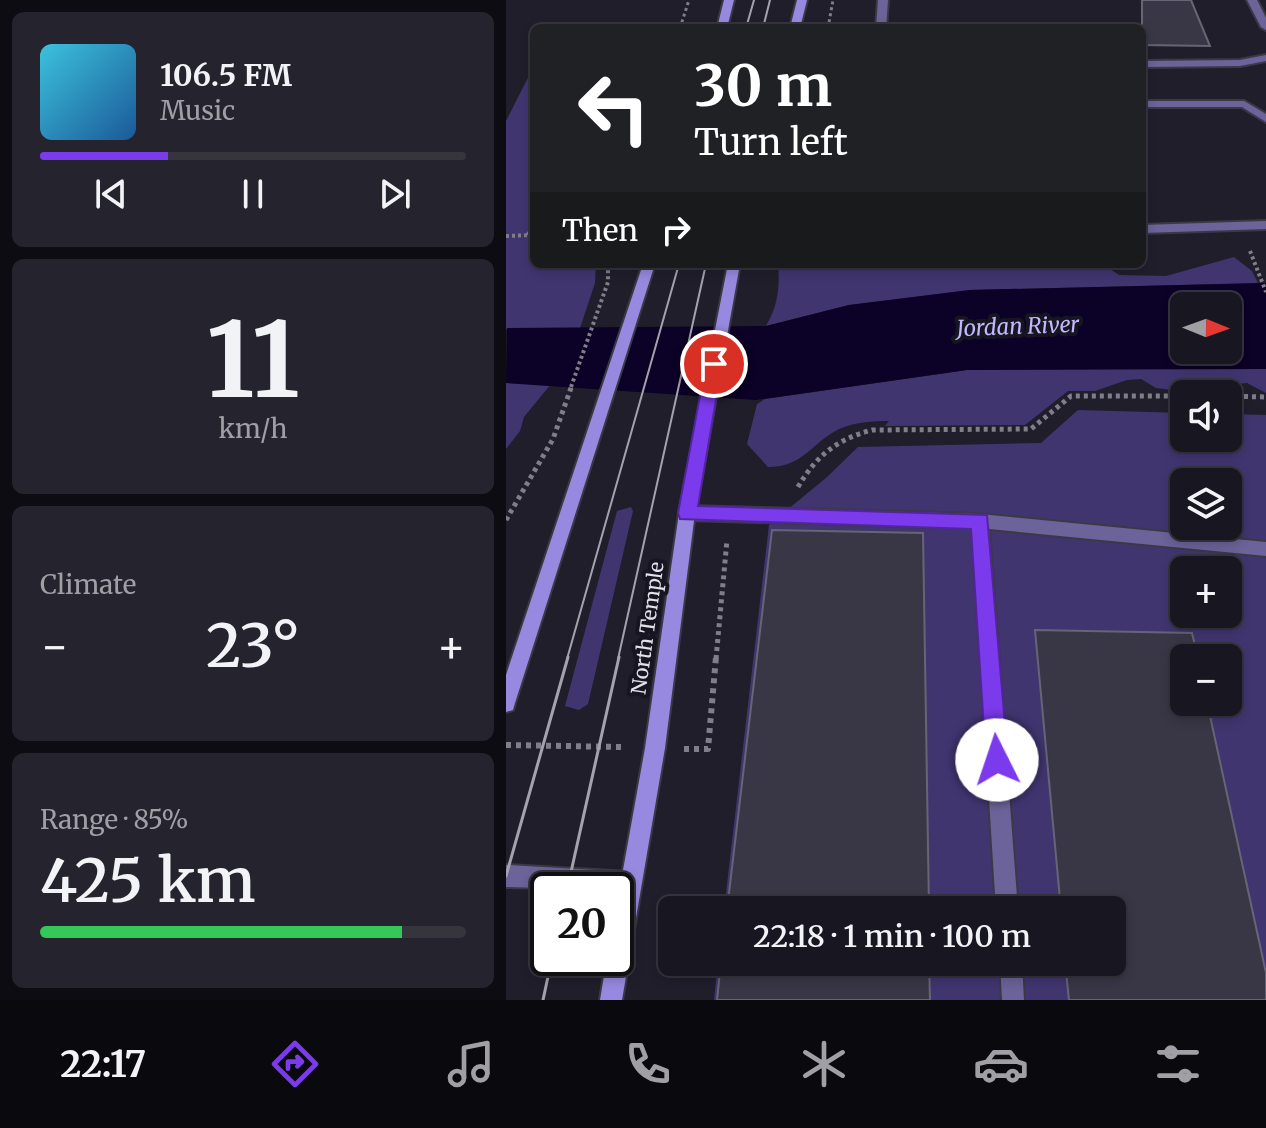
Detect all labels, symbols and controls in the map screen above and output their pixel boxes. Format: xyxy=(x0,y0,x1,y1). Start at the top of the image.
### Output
text: 30 m xyxy=(694,51,832,121)
text: 106.5 FM xyxy=(160,56,292,94)
icon: left xyxy=(562,56,666,160)
text: Music xyxy=(160,94,235,127)
text: Turn left xyxy=(694,120,848,165)
icon: previous xyxy=(89,172,133,216)
icon: pause xyxy=(231,172,275,216)
icon: next xyxy=(373,172,417,216)
icon: right xyxy=(654,208,698,252)
text: Then xyxy=(562,211,638,249)
north arrow xyxy=(1170,292,1242,364)
map controls xyxy=(1170,292,1242,716)
text: 11 xyxy=(206,295,300,425)
water label: Jordan River xyxy=(954,310,1081,342)
pin xyxy=(680,330,748,398)
icon: arrive xyxy=(692,342,736,386)
button: sound xyxy=(1170,380,1242,452)
text: km/h xyxy=(219,412,287,445)
button: layers xyxy=(1170,468,1242,540)
button: + xyxy=(1170,556,1242,628)
street label: North Temple xyxy=(625,560,669,696)
text: Climate xyxy=(40,568,136,601)
text: 23° xyxy=(206,608,300,683)
text: − xyxy=(40,619,69,674)
text: + xyxy=(437,619,466,674)
button: − xyxy=(1170,644,1242,716)
position arrow xyxy=(955,718,1039,802)
text: Range · 85% xyxy=(40,803,189,836)
text: 425 km xyxy=(40,843,256,918)
speed limit sign: 20 xyxy=(530,872,634,976)
text: 22:18 · 1 min · 100 m xyxy=(753,917,1031,955)
icon: directions xyxy=(267,1036,323,1092)
icon: music xyxy=(443,1036,499,1092)
icon: phone xyxy=(620,1036,676,1092)
icon: climate xyxy=(796,1036,852,1092)
icon: car xyxy=(973,1036,1029,1092)
icon: filters xyxy=(1150,1036,1206,1092)
text: 22:17 xyxy=(60,1042,146,1087)

